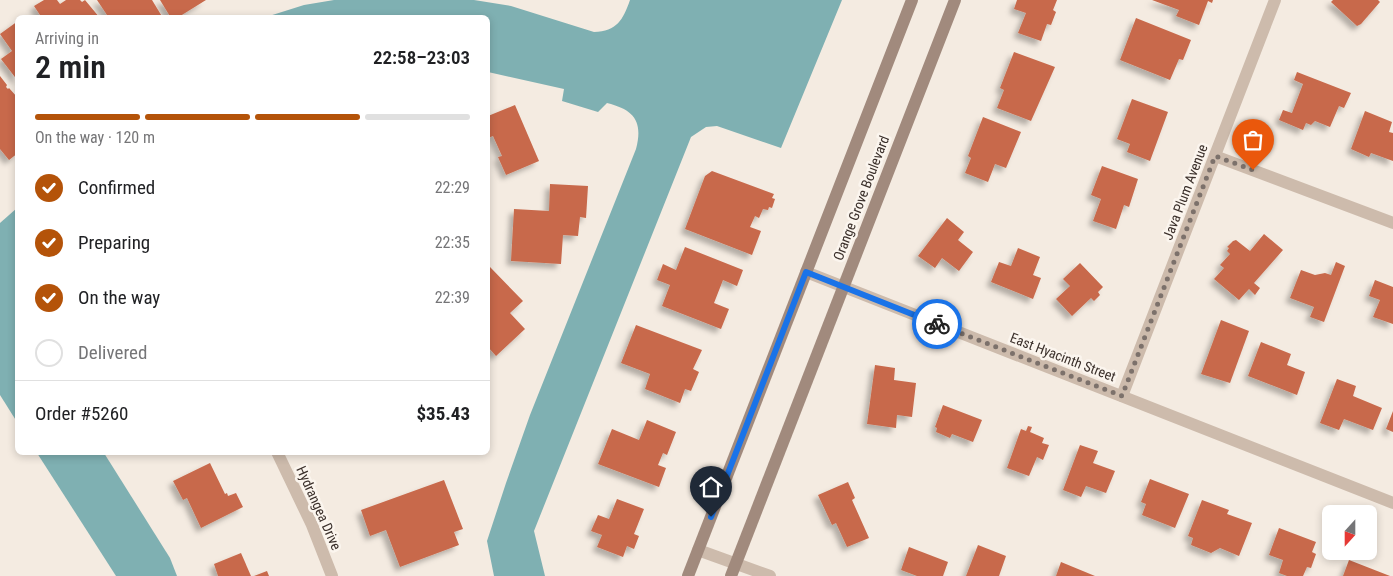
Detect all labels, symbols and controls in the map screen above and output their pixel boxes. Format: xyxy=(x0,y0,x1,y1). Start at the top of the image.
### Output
text: Arriving in xyxy=(35,29,99,48)
text: 22:58–23:03 xyxy=(373,46,470,69)
text: 2 min xyxy=(35,48,106,86)
pin xyxy=(1232,119,1274,170)
icon: bag xyxy=(1239,126,1267,154)
text: On the way · 120 m xyxy=(35,128,155,147)
street label: Orange Grove Boulevard xyxy=(830,133,892,263)
street label: Java Plum Avenue xyxy=(1159,142,1211,242)
icon: check xyxy=(35,174,63,202)
text: Confirmed xyxy=(78,176,155,199)
text: 22:29 xyxy=(435,178,470,197)
icon: check xyxy=(35,229,63,257)
text: Preparing xyxy=(78,231,150,254)
text: 22:35 xyxy=(435,233,470,252)
icon: check xyxy=(35,284,63,312)
text: On the way xyxy=(78,286,160,309)
text: 22:39 xyxy=(435,288,470,307)
courier xyxy=(912,299,962,349)
icon: bike xyxy=(923,310,951,338)
street label: East Hyacinth Street xyxy=(1008,329,1118,385)
text: Delivered xyxy=(78,341,147,364)
text: Order #5260 xyxy=(35,402,128,425)
text: $35.43 xyxy=(416,402,470,425)
street label: Hydrangea Drive xyxy=(293,464,345,553)
pin xyxy=(690,466,732,517)
icon: home xyxy=(697,473,725,501)
north arrow xyxy=(1322,505,1378,560)
map controls xyxy=(1322,505,1377,560)

